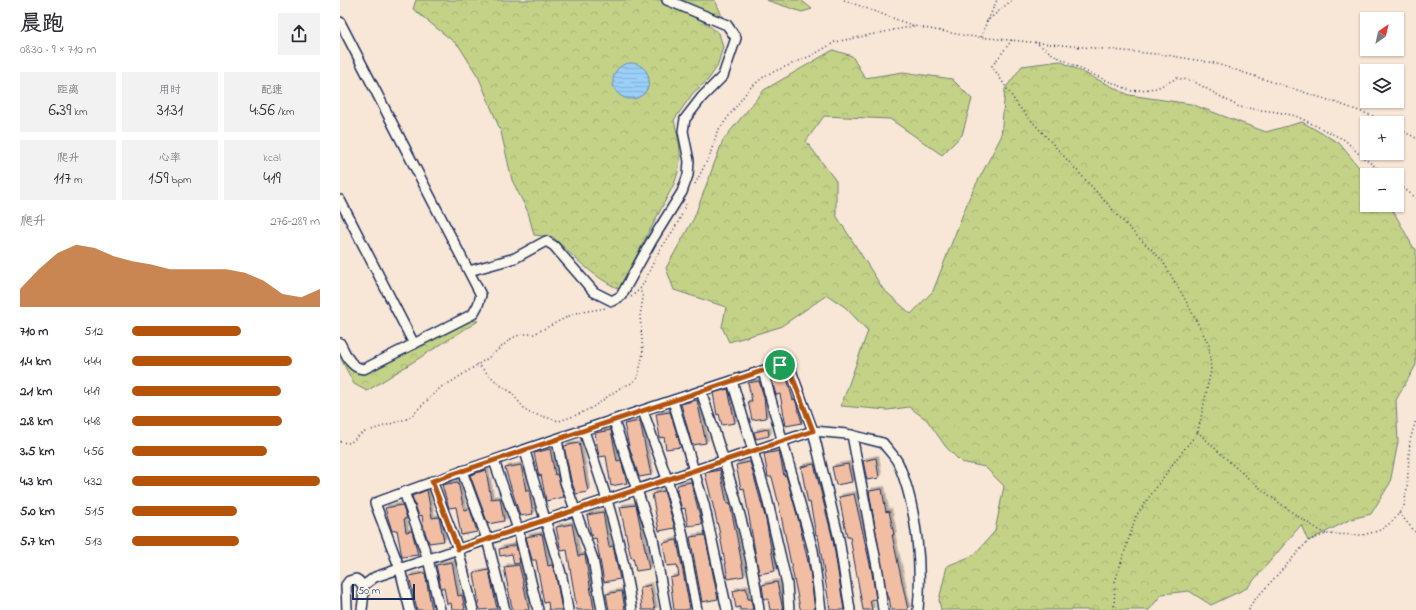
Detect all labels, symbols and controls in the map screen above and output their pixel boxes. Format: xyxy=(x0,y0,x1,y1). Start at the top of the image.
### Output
text: 晨跑 xyxy=(20,9,64,41)
north arrow xyxy=(1360,12,1404,56)
map controls xyxy=(1360,12,1404,212)
button: share xyxy=(278,13,320,55)
text: 08:30 · 9 × 710 m xyxy=(20,40,96,59)
button: layers xyxy=(1360,64,1404,108)
text: 距离 xyxy=(57,82,79,98)
text: 用时 xyxy=(159,82,181,98)
text: 配速 xyxy=(261,82,283,98)
text: 6.39 xyxy=(48,98,71,123)
text: 31:31 xyxy=(157,98,183,123)
text: 4:56 xyxy=(249,98,275,123)
text: km xyxy=(71,104,88,120)
text: /km xyxy=(275,104,295,120)
button: + xyxy=(1360,116,1404,160)
text: 爬升 xyxy=(57,150,79,166)
text: 心率 xyxy=(159,150,181,166)
text: kcal xyxy=(263,150,281,166)
text: 117 xyxy=(53,166,71,191)
text: 159 xyxy=(148,166,169,191)
text: 419 xyxy=(263,166,281,191)
button: − xyxy=(1360,168,1404,212)
text: m xyxy=(71,172,83,188)
text: bpm xyxy=(169,172,192,188)
text: 爬升 xyxy=(20,212,46,231)
text: 276–289 m xyxy=(270,212,320,231)
text: 710 m xyxy=(20,322,48,341)
text: 5:12 xyxy=(84,322,103,341)
pin xyxy=(763,348,797,382)
text: 1.4 km xyxy=(20,352,51,371)
text: 4:44 xyxy=(84,352,101,371)
icon: arrive xyxy=(769,354,791,376)
text: 2.1 km xyxy=(20,382,52,401)
text: 4:49 xyxy=(84,382,100,401)
text: 2.8 km xyxy=(20,412,53,431)
text: 4:48 xyxy=(84,412,101,431)
text: 3.5 km xyxy=(20,442,55,461)
text: 4:56 xyxy=(84,442,104,461)
text: 4.3 km xyxy=(20,472,52,491)
text: 4:32 xyxy=(84,472,102,491)
text: 5.0 km xyxy=(20,502,55,521)
text: 5:15 xyxy=(84,502,104,521)
text: 5.7 km xyxy=(20,532,54,551)
text: 5:13 xyxy=(84,532,102,551)
scale bar xyxy=(352,582,415,601)
text: 50 m xyxy=(358,583,380,599)

